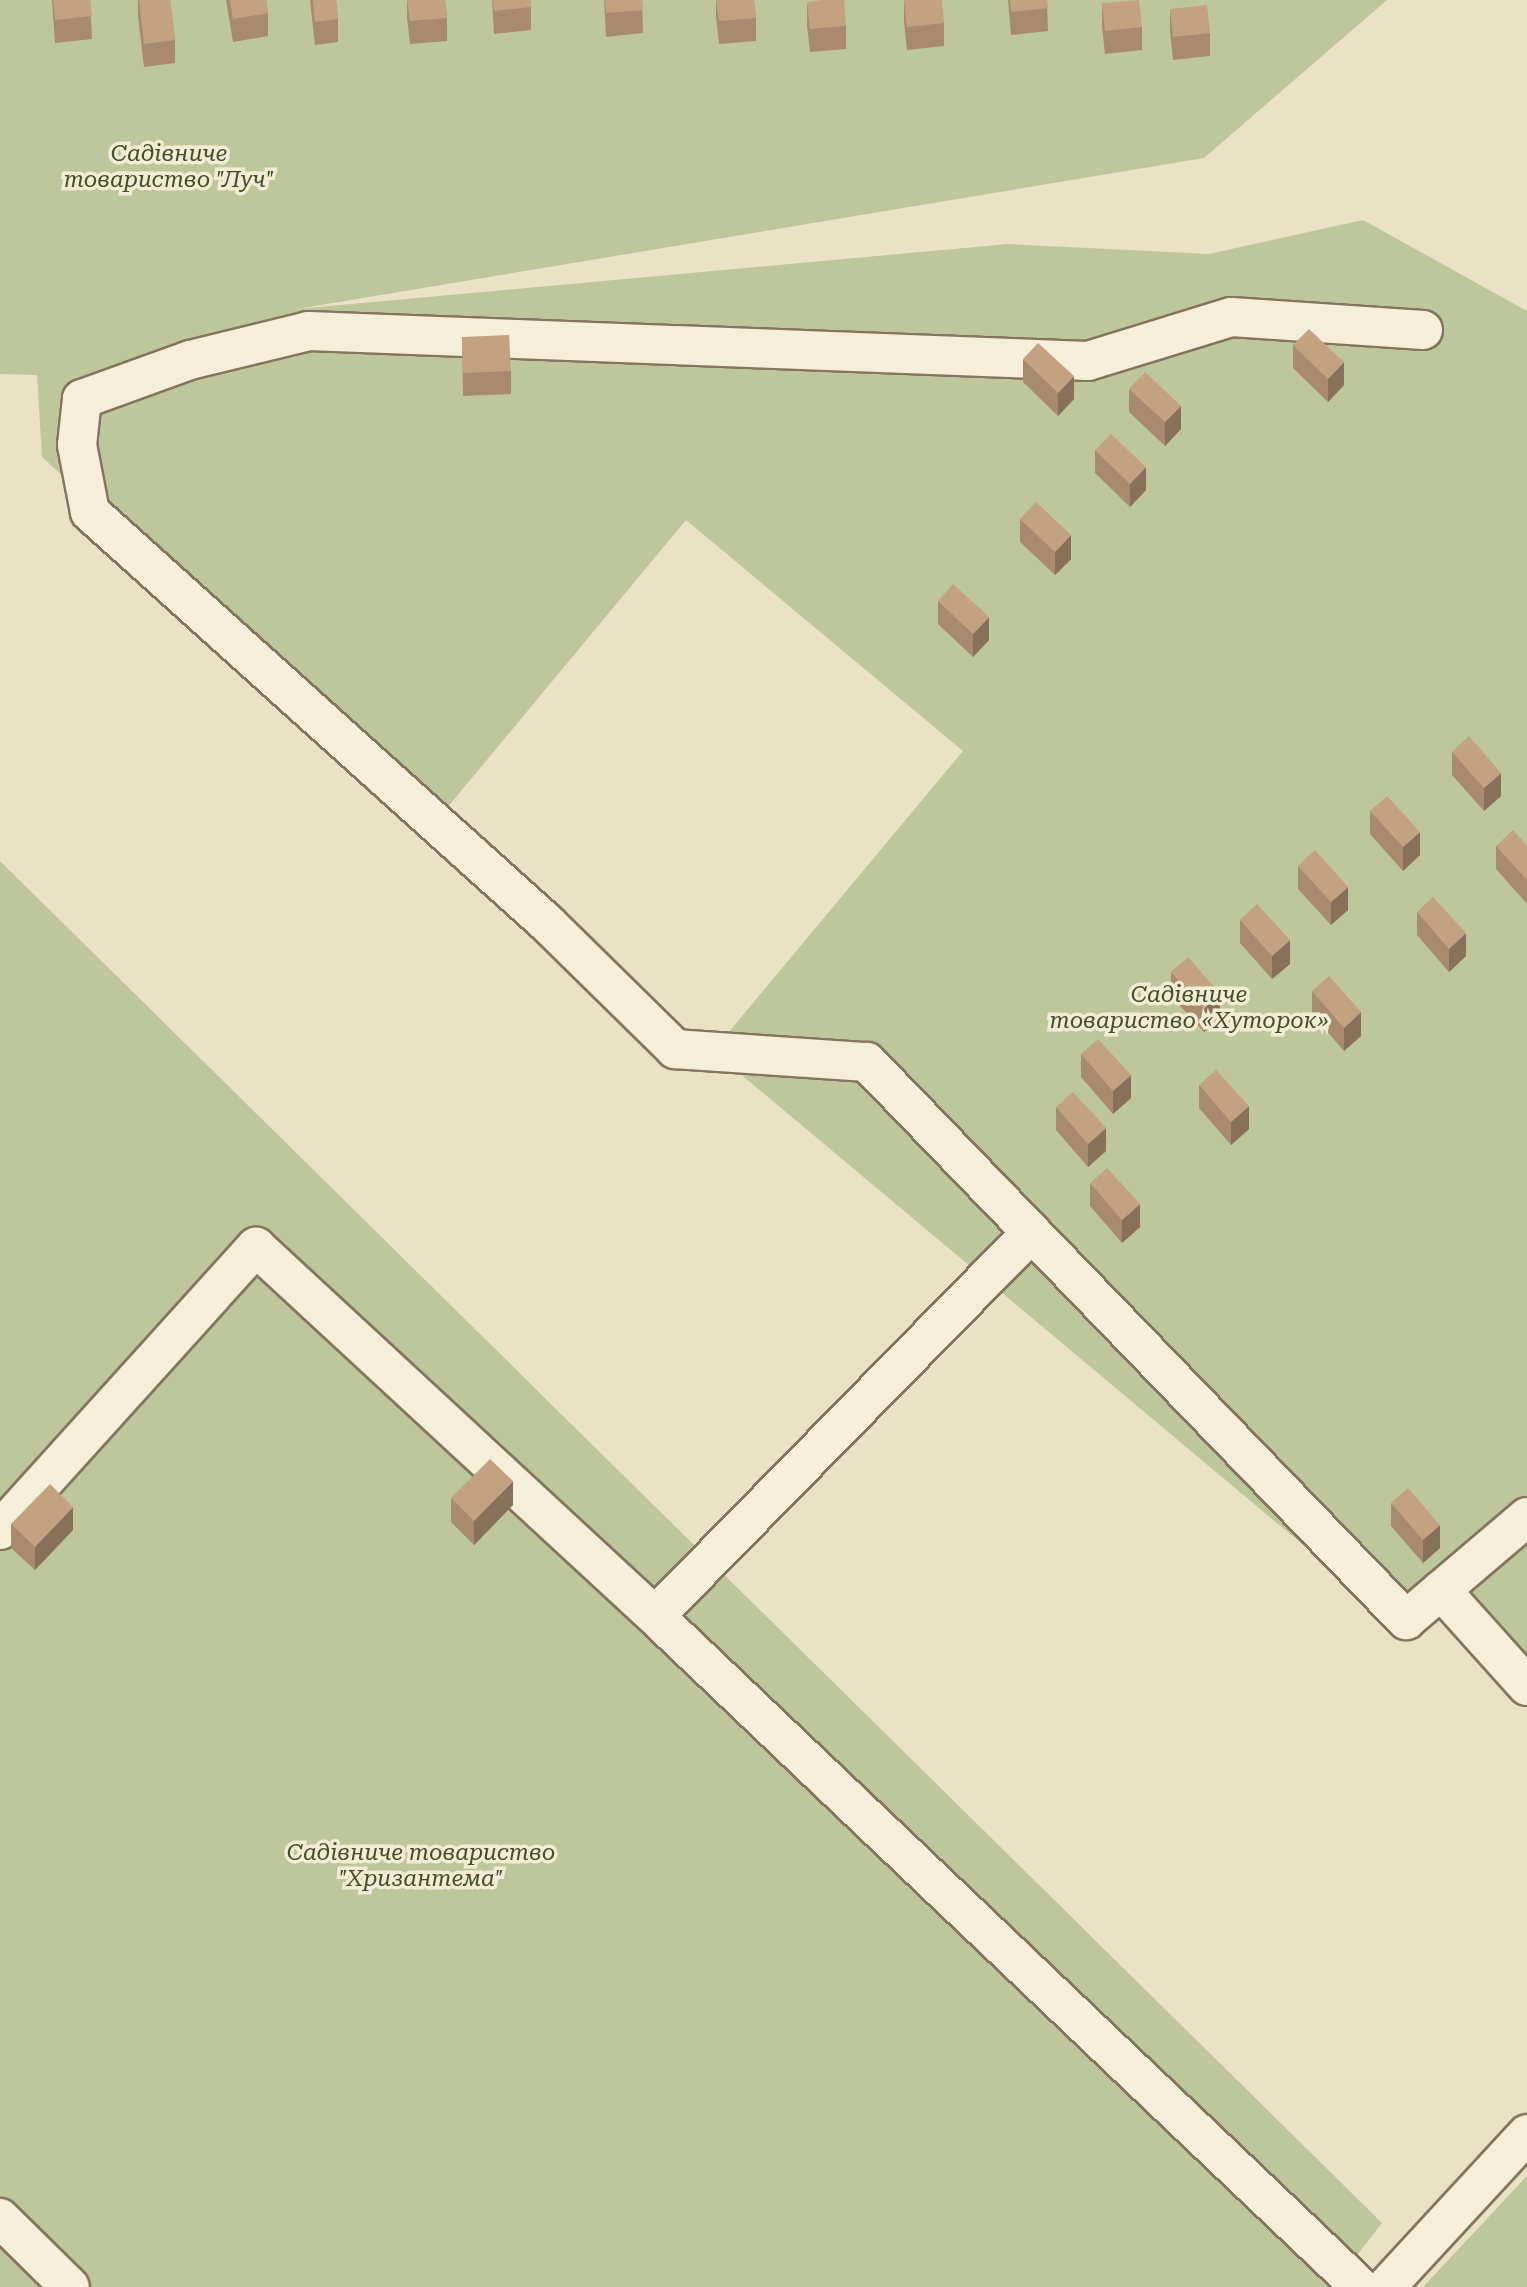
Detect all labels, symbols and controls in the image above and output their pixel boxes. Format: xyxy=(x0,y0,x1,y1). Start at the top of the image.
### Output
park label: Садівниче товариство "Луч" xyxy=(64,140,274,194)
park label: Садівниче товариство «Хуторок» xyxy=(1050,981,1328,1035)
park label: Садівниче товариство "Хризантема" xyxy=(287,1839,555,1893)

